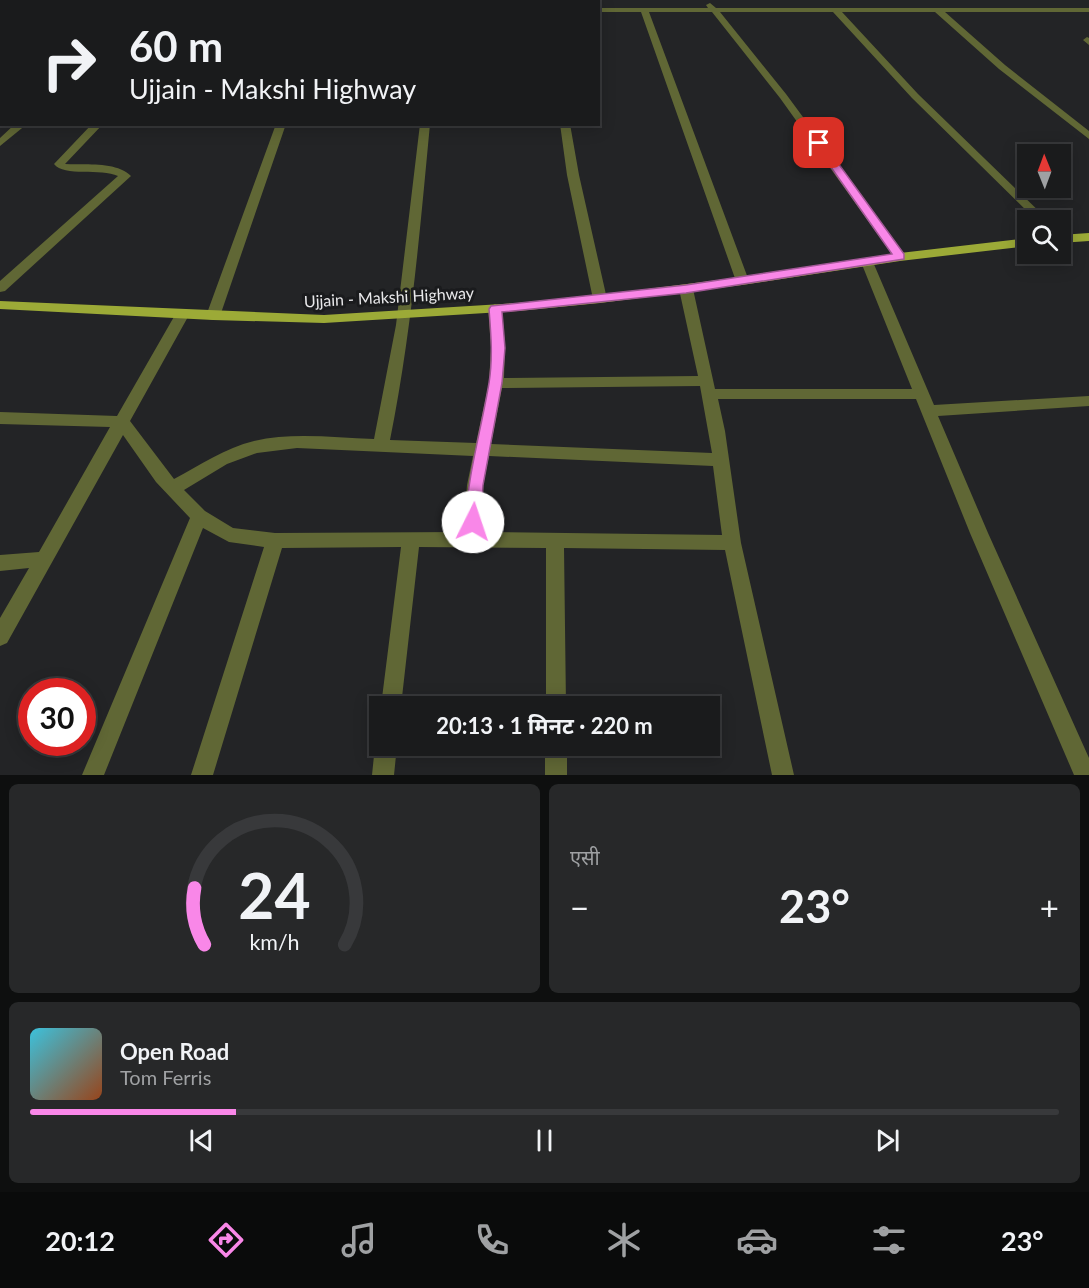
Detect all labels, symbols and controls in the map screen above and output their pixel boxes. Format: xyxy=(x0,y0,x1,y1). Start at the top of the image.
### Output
text: 60 m xyxy=(129,21,223,71)
icon: right xyxy=(30,24,108,102)
text: Ujjain - Makshi Highway xyxy=(129,72,416,105)
pin xyxy=(793,117,844,168)
icon: arrive xyxy=(802,126,835,159)
north arrow xyxy=(1017,144,1071,198)
map controls xyxy=(1017,144,1071,264)
button: search xyxy=(1017,210,1071,264)
street label: Ujjain - Makshi Highway xyxy=(303,283,475,310)
position arrow xyxy=(441,490,505,554)
speed limit sign: 30 xyxy=(18,678,96,756)
text: 20:13 · 1 मिनट · 220 m xyxy=(436,712,653,739)
text: एसी xyxy=(570,845,600,869)
text: 24 xyxy=(238,857,311,932)
text: 23° xyxy=(779,879,850,933)
text: − xyxy=(570,887,589,927)
text: + xyxy=(1040,887,1059,927)
text: km/h xyxy=(249,930,300,956)
text: Open Road xyxy=(120,1038,229,1065)
text: Tom Ferris xyxy=(120,1065,211,1089)
icon: previous xyxy=(185,1124,218,1157)
icon: pause xyxy=(528,1124,561,1157)
icon: next xyxy=(871,1124,904,1157)
icon: directions xyxy=(205,1219,247,1261)
icon: music xyxy=(338,1219,380,1261)
icon: phone xyxy=(471,1219,513,1261)
icon: climate xyxy=(603,1219,645,1261)
icon: car xyxy=(736,1219,778,1261)
icon: filters xyxy=(868,1219,910,1261)
text: 20:12 xyxy=(45,1224,115,1257)
text: 23° xyxy=(1001,1224,1044,1257)

